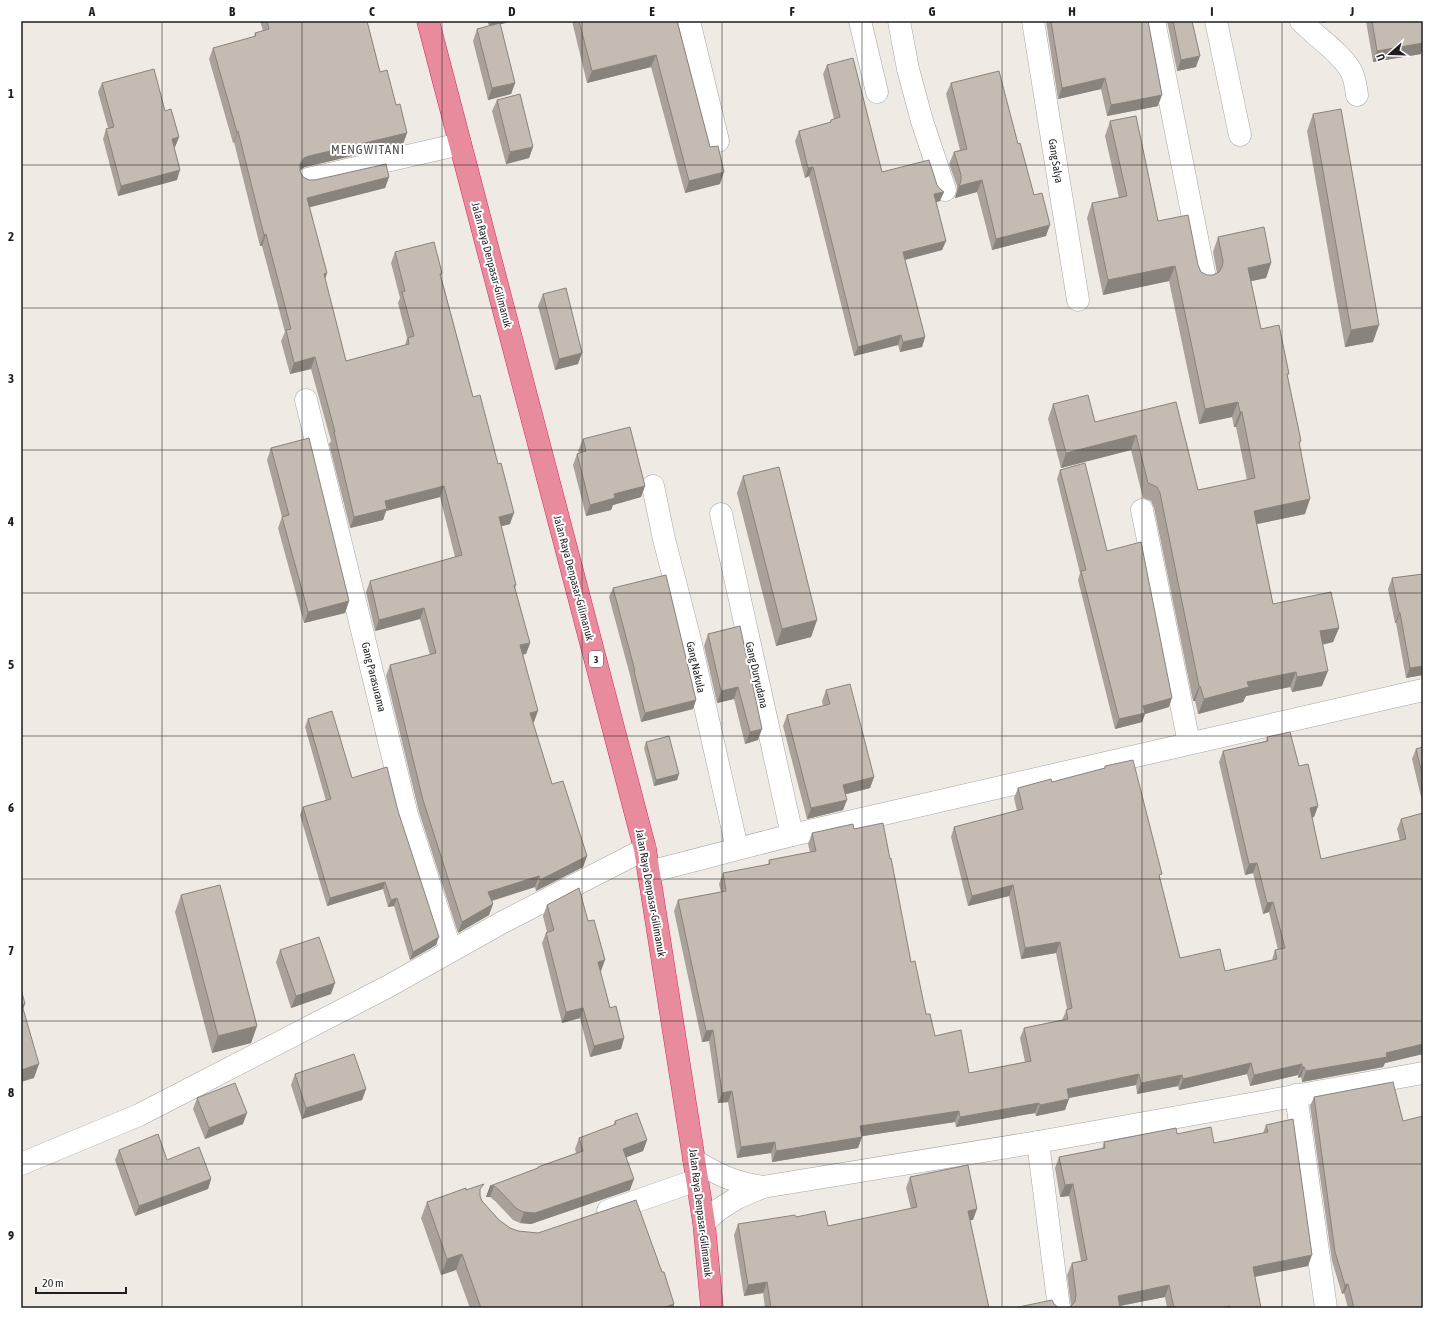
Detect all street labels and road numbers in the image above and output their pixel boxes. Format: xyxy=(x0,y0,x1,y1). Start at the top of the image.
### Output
street label: Gang Salya xyxy=(1047,138,1065,184)
street label: Jalan Raya Denpasar-Gilimanuk xyxy=(469,201,515,329)
street label: Jalan Raya Denpasar-Gilimanuk xyxy=(551,514,597,642)
street label: Gang Nakula xyxy=(684,640,708,694)
street label: Gang Parasurama xyxy=(360,641,388,713)
street label: Gang Duryudana xyxy=(744,641,770,709)
road number: 3 xyxy=(589,651,603,667)
street label: Jalan Raya Denpasar-Gilimanuk xyxy=(634,828,668,958)
street label: Jalan Raya Denpasar-Gilimanuk xyxy=(687,1148,715,1278)

